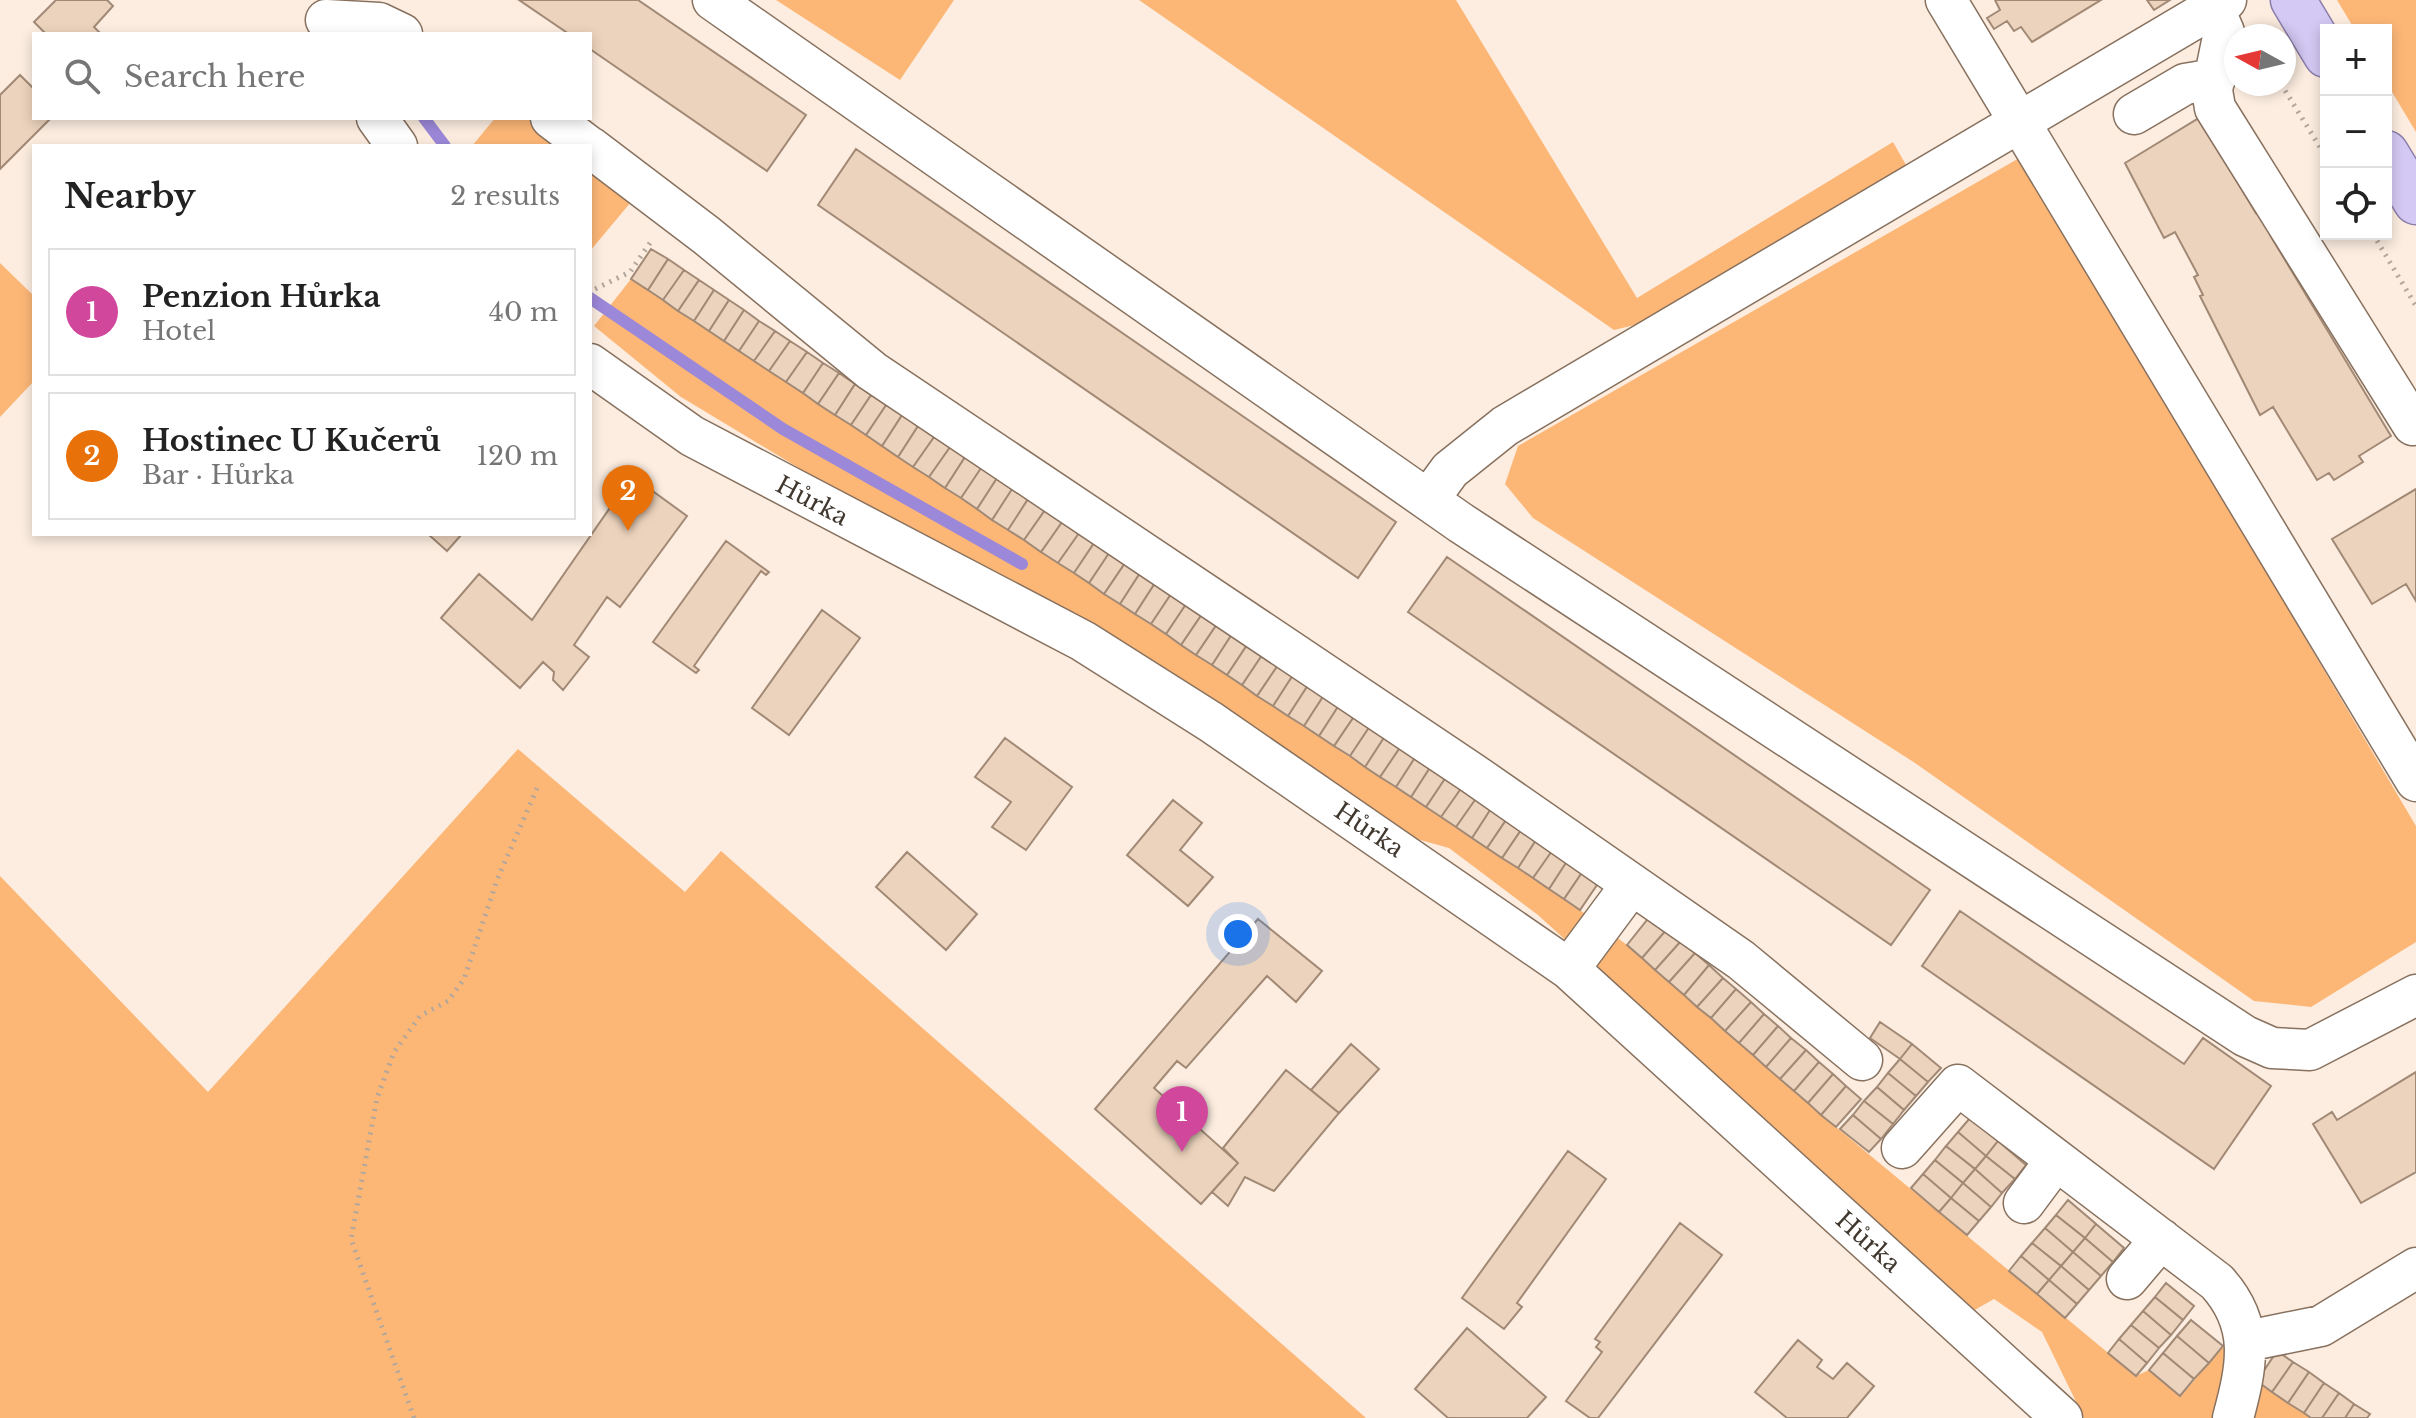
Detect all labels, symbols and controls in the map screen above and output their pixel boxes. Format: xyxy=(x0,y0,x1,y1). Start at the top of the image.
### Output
north arrow xyxy=(2224,24,2296,96)
map controls xyxy=(2320,24,2392,240)
button: + xyxy=(2320,24,2392,96)
search box xyxy=(32,32,592,120)
icon: search xyxy=(60,54,104,98)
text: Search here xyxy=(124,58,305,95)
button: − xyxy=(2320,96,2392,168)
button: locate xyxy=(2320,168,2392,240)
text: Nearby xyxy=(64,175,196,217)
text: 2 results xyxy=(450,180,560,212)
text: Penzion Hůrka xyxy=(142,278,381,315)
text: 1 xyxy=(86,296,98,328)
text: 40 m xyxy=(489,296,558,328)
text: Hotel xyxy=(142,315,216,347)
text: Hostinec U Kučerů xyxy=(142,422,441,459)
text: 2 xyxy=(84,440,100,472)
text: 120 m xyxy=(476,440,558,472)
text: Bar · Hůrka xyxy=(142,459,294,491)
pin: 2 xyxy=(602,465,654,531)
street label: Hůrka xyxy=(771,470,854,532)
street label: Hůrka xyxy=(1329,796,1410,864)
your location xyxy=(1218,914,1258,954)
pin: 1 xyxy=(1156,1086,1208,1152)
street label: Hůrka xyxy=(1830,1205,1907,1279)

